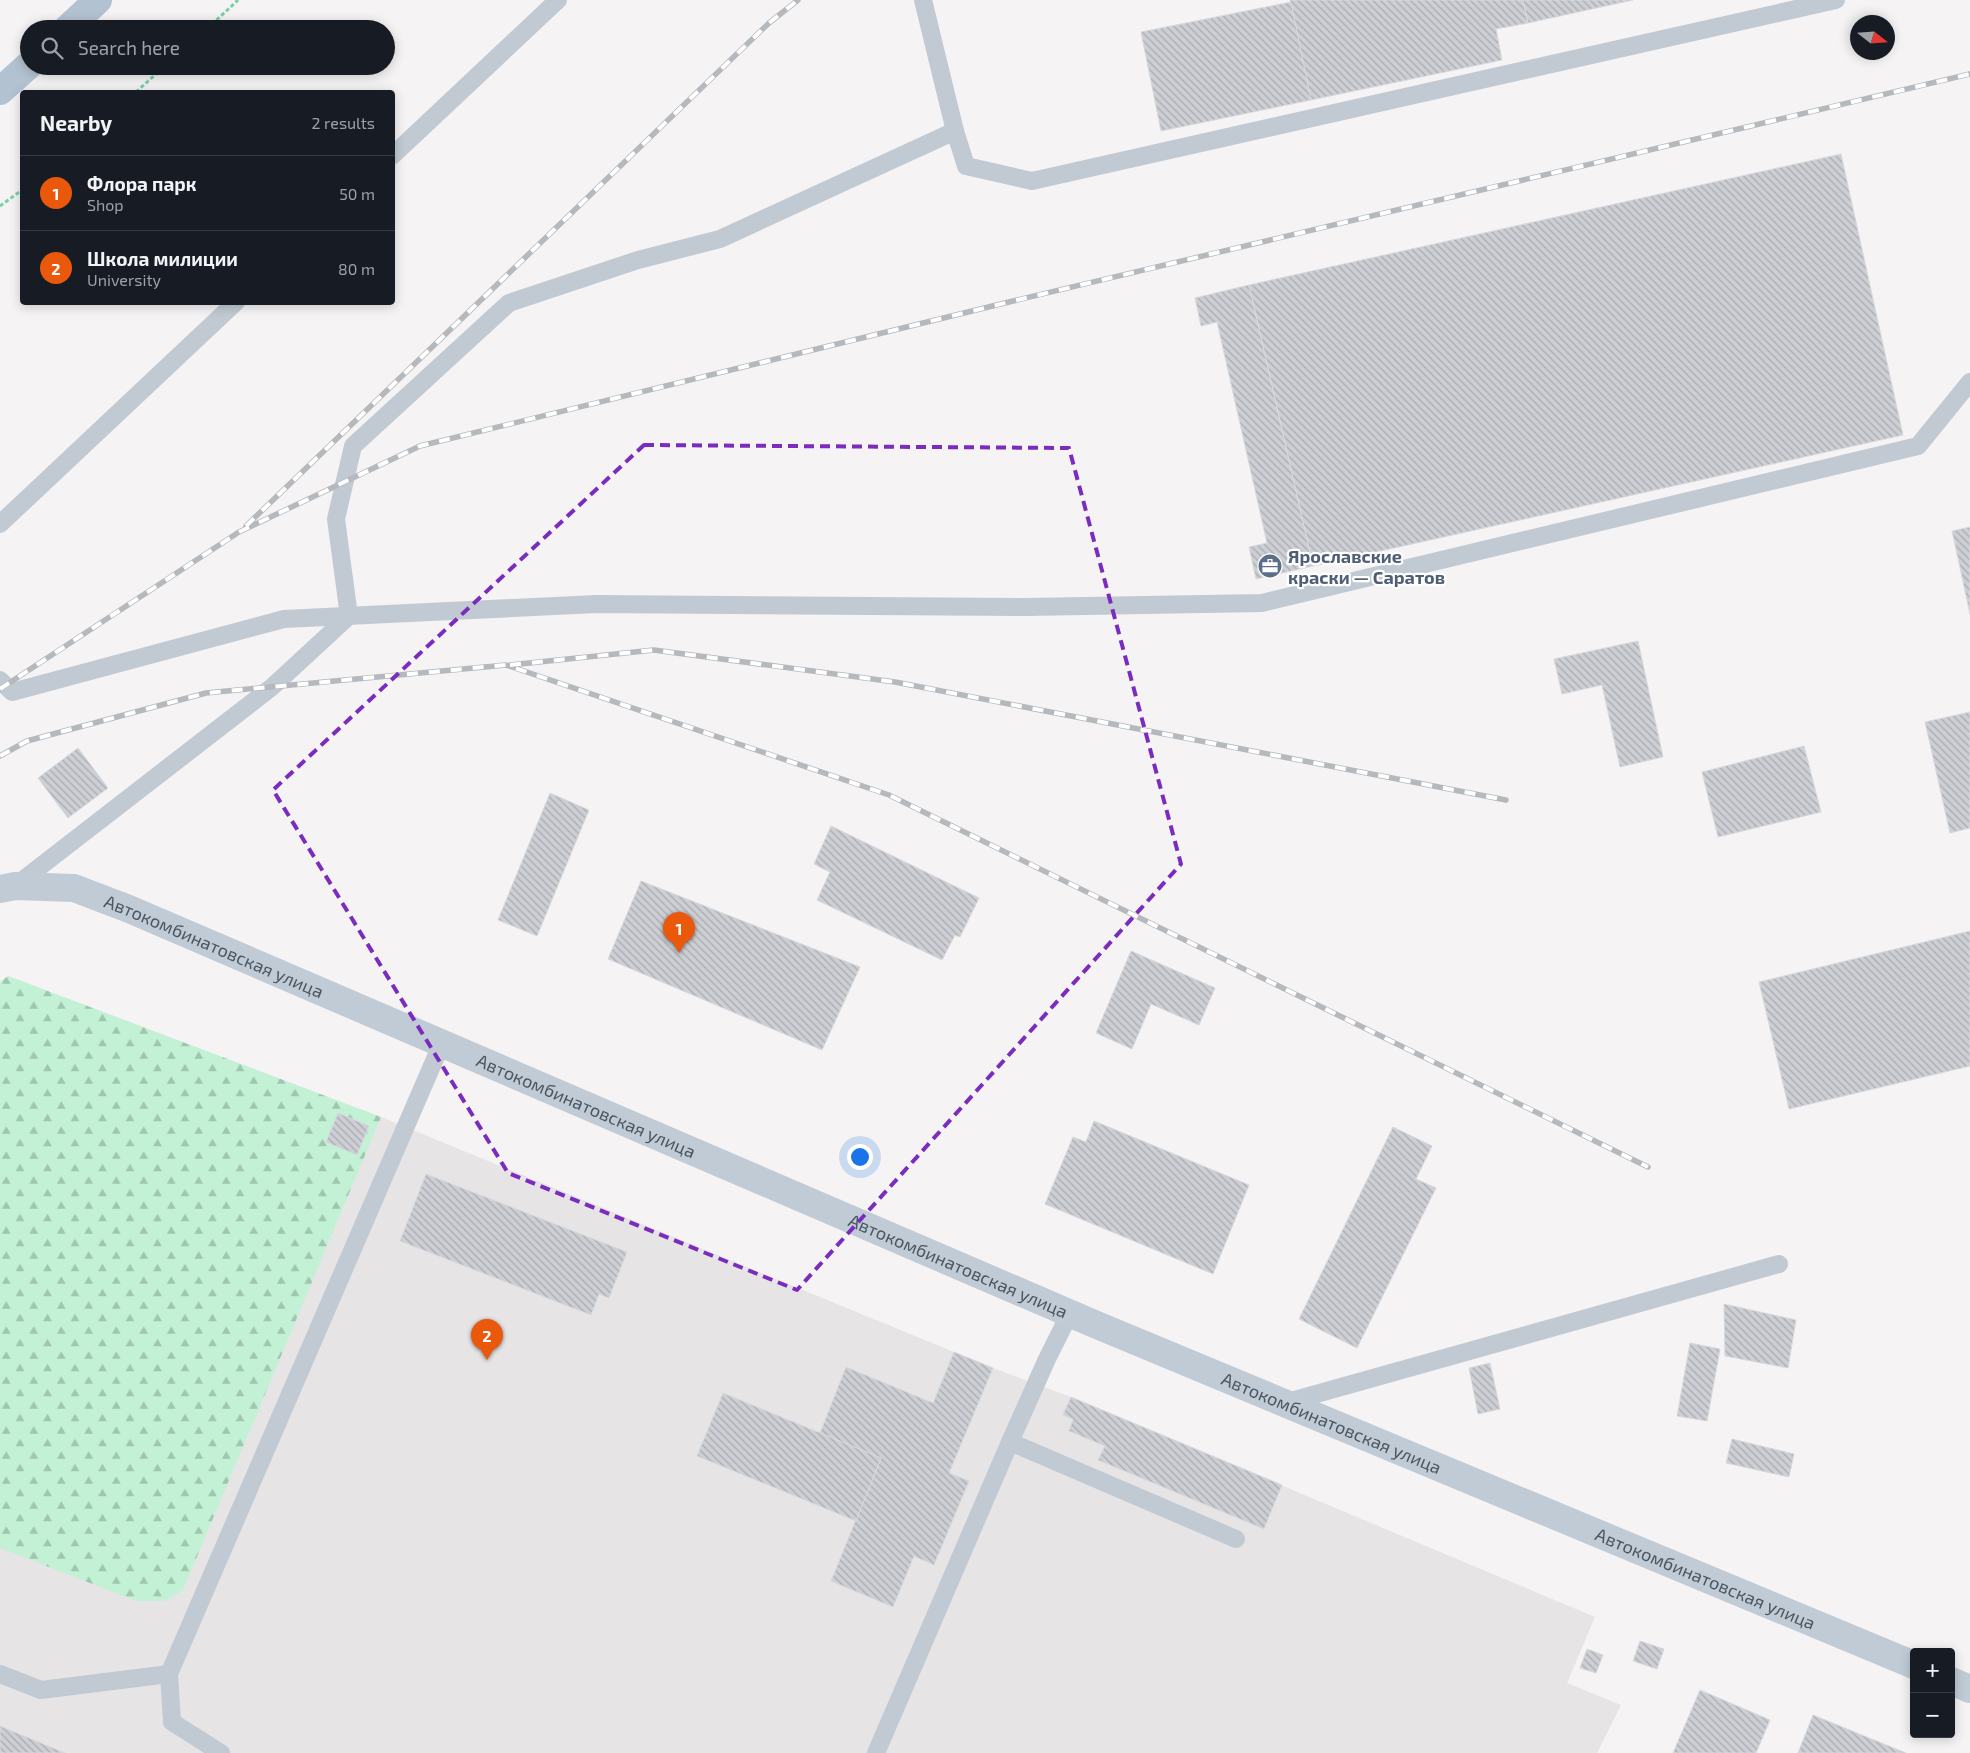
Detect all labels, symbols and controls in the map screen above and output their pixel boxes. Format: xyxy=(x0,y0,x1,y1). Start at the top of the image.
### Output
north arrow xyxy=(1850,15,1895,60)
search box xyxy=(20,20,395,75)
icon: search xyxy=(38,34,66,62)
text: Search here xyxy=(78,36,180,59)
text: Nearby xyxy=(40,110,112,135)
text: 2 results xyxy=(312,113,375,132)
text: Флора парк xyxy=(87,172,197,195)
text: 1 xyxy=(53,184,59,203)
text: 50 m xyxy=(339,184,375,203)
text: Shop xyxy=(87,195,124,214)
text: Школа милиции xyxy=(87,247,238,270)
text: 2 xyxy=(51,259,61,278)
text: 80 m xyxy=(338,259,375,278)
text: University xyxy=(87,270,161,289)
place label: Ярославские краски — Саратов xyxy=(1288,545,1445,588)
office icon: Ярославские краски — Саратов xyxy=(1257,553,1283,579)
street label: Автокомбинатовская улица xyxy=(101,890,327,1002)
pin: 1 xyxy=(663,912,695,953)
street label: Автокомбинатовская улица xyxy=(473,1049,699,1162)
your location xyxy=(847,1144,873,1170)
street label: Автокомбинатовская улица xyxy=(846,1209,1071,1322)
pin: 2 xyxy=(471,1319,503,1360)
street label: Автокомбинатовская улица xyxy=(1218,1367,1445,1478)
street label: Автокомбинатовская улица xyxy=(1592,1523,1819,1634)
map controls xyxy=(1910,1648,1955,1738)
button: + xyxy=(1910,1648,1955,1693)
button: − xyxy=(1910,1693,1955,1738)

